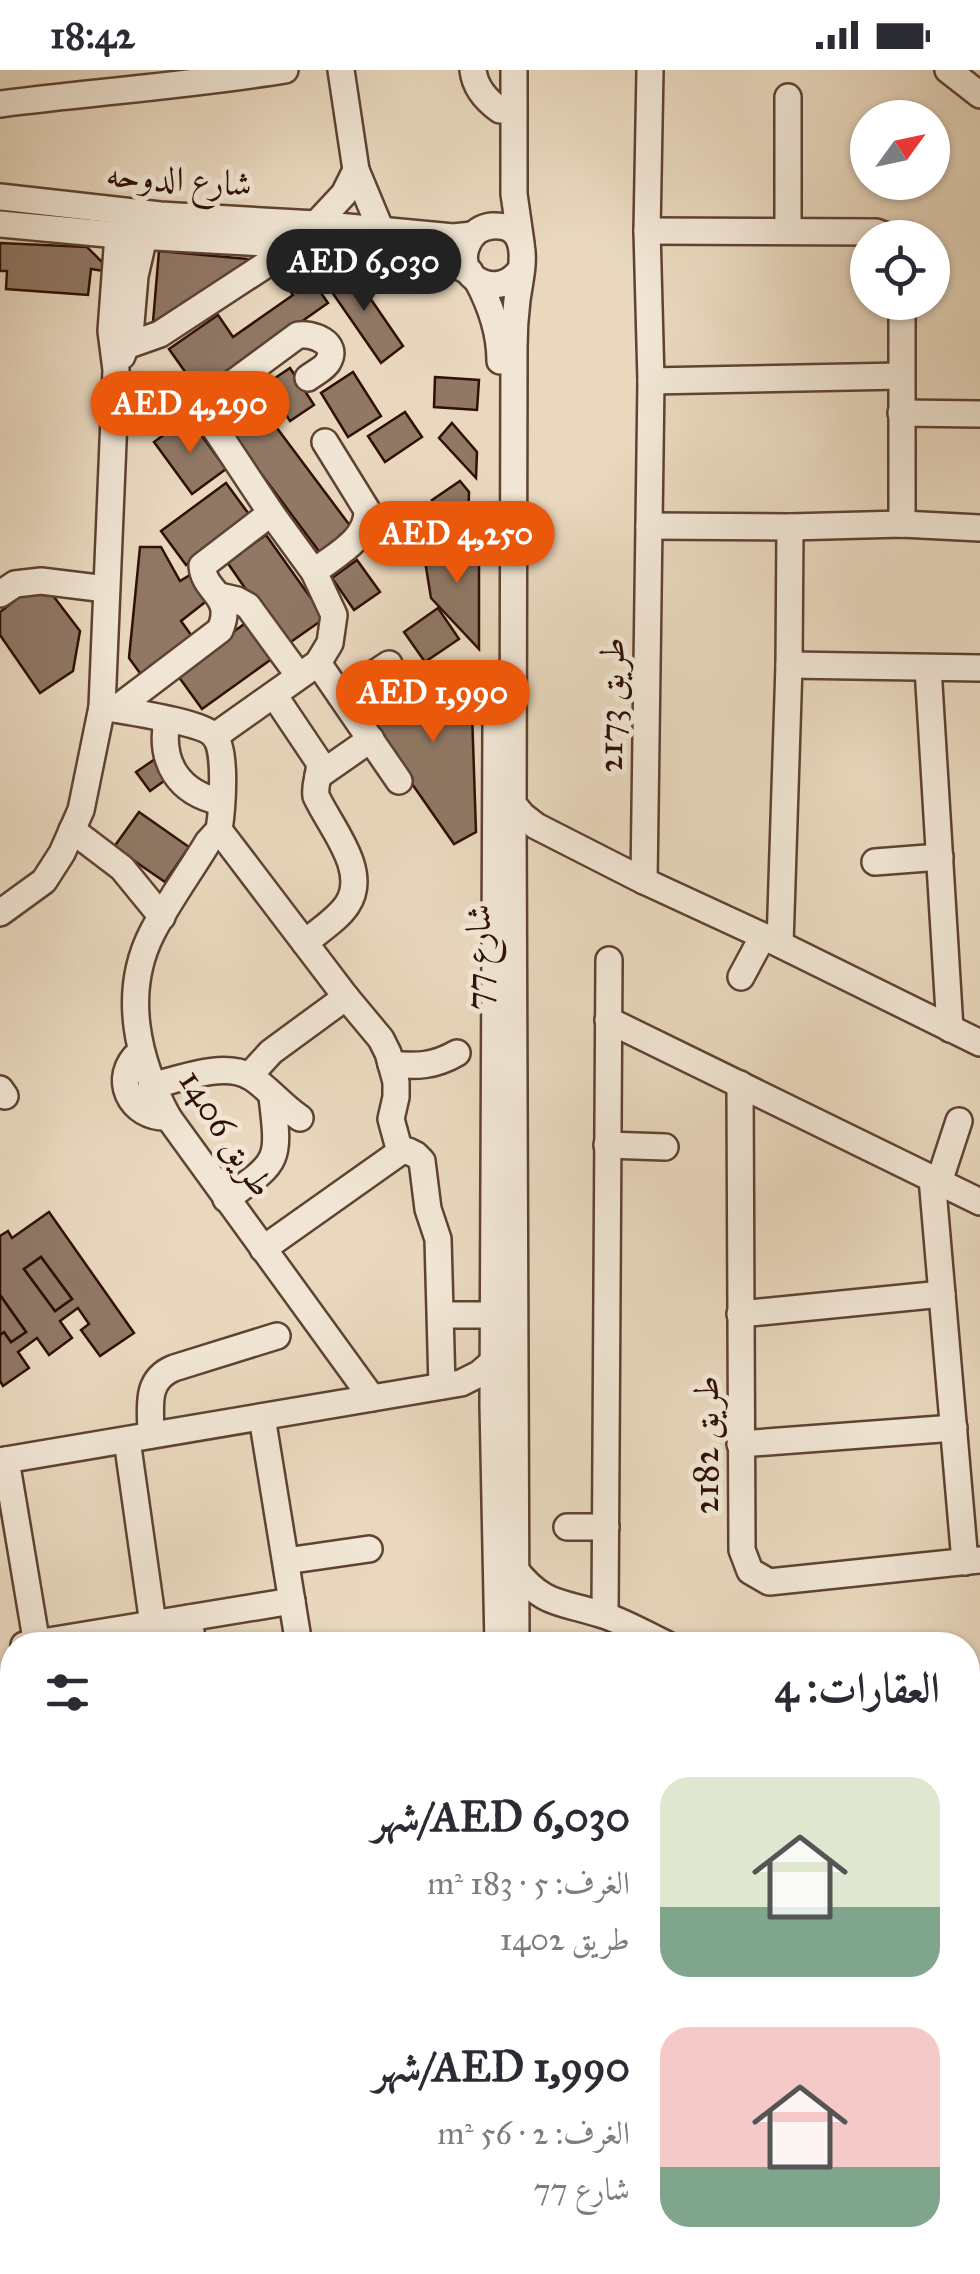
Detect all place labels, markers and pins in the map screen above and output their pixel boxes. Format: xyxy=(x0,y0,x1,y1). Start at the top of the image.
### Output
pin: AED 6,030 xyxy=(250,229,478,314)
pin: AED 4,290 xyxy=(76,371,304,456)
pin: AED 4,250 xyxy=(343,501,571,586)
pin: AED 1,990 xyxy=(319,660,547,745)

